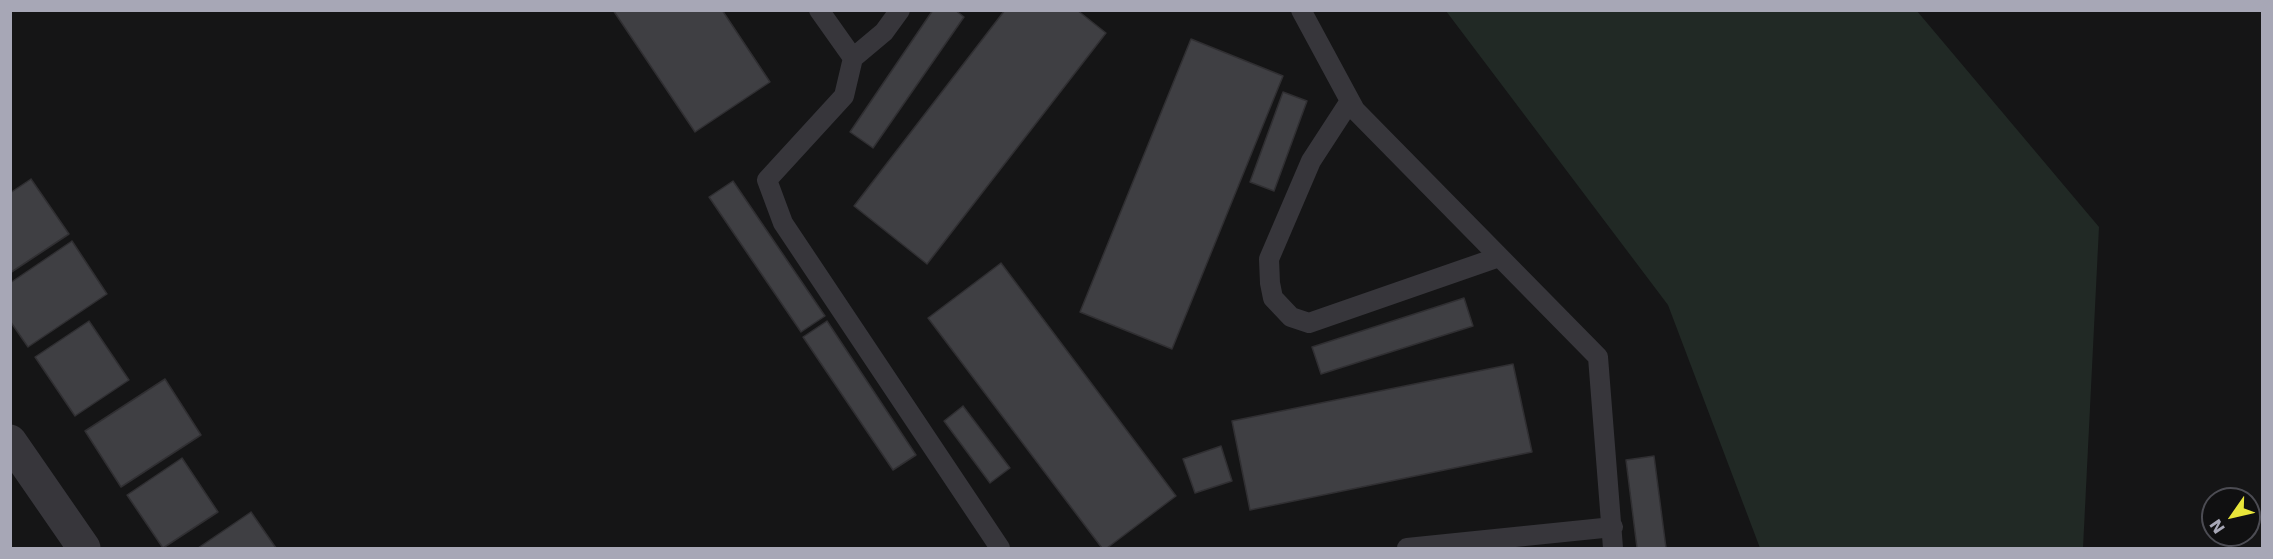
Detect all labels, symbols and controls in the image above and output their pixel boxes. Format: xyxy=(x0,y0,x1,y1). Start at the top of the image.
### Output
north arrow xyxy=(2201,487,2261,547)
text: N xyxy=(2206,515,2229,537)

